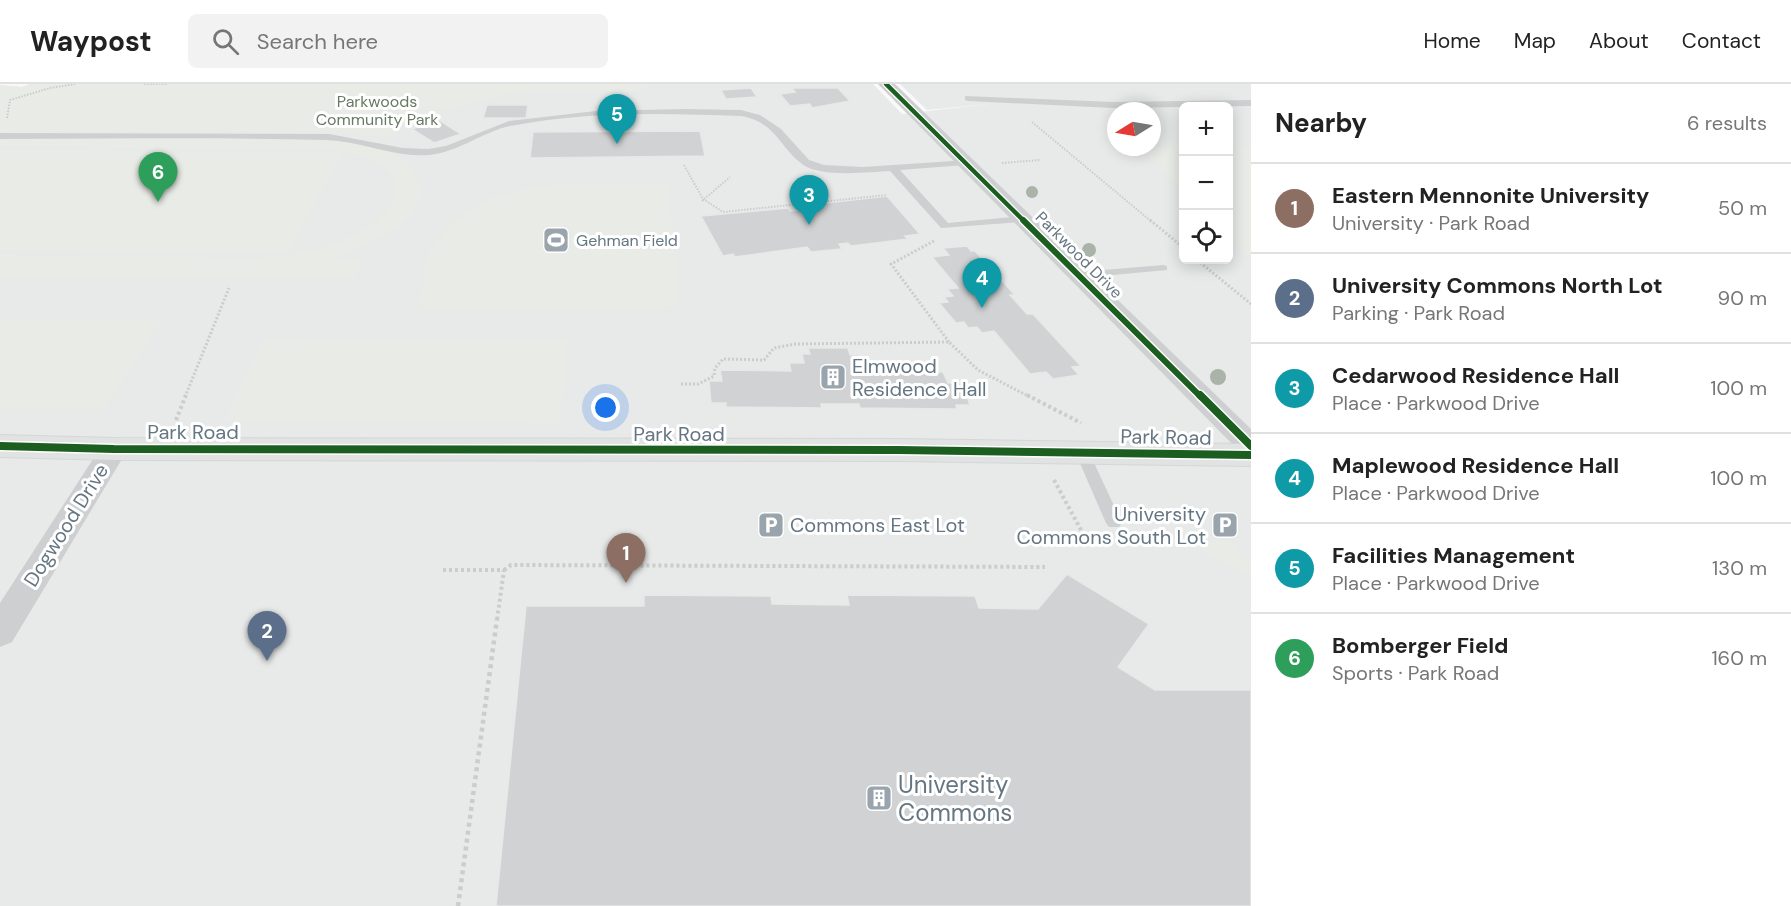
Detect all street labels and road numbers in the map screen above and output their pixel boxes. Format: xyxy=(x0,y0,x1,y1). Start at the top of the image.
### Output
street label: Parkwood Drive xyxy=(1031,207,1127,303)
street label: Park Road xyxy=(147,419,239,445)
street label: Park Road xyxy=(633,421,725,447)
street label: Park Road xyxy=(1120,423,1212,451)
street label: Dogwood Drive xyxy=(18,459,114,591)

